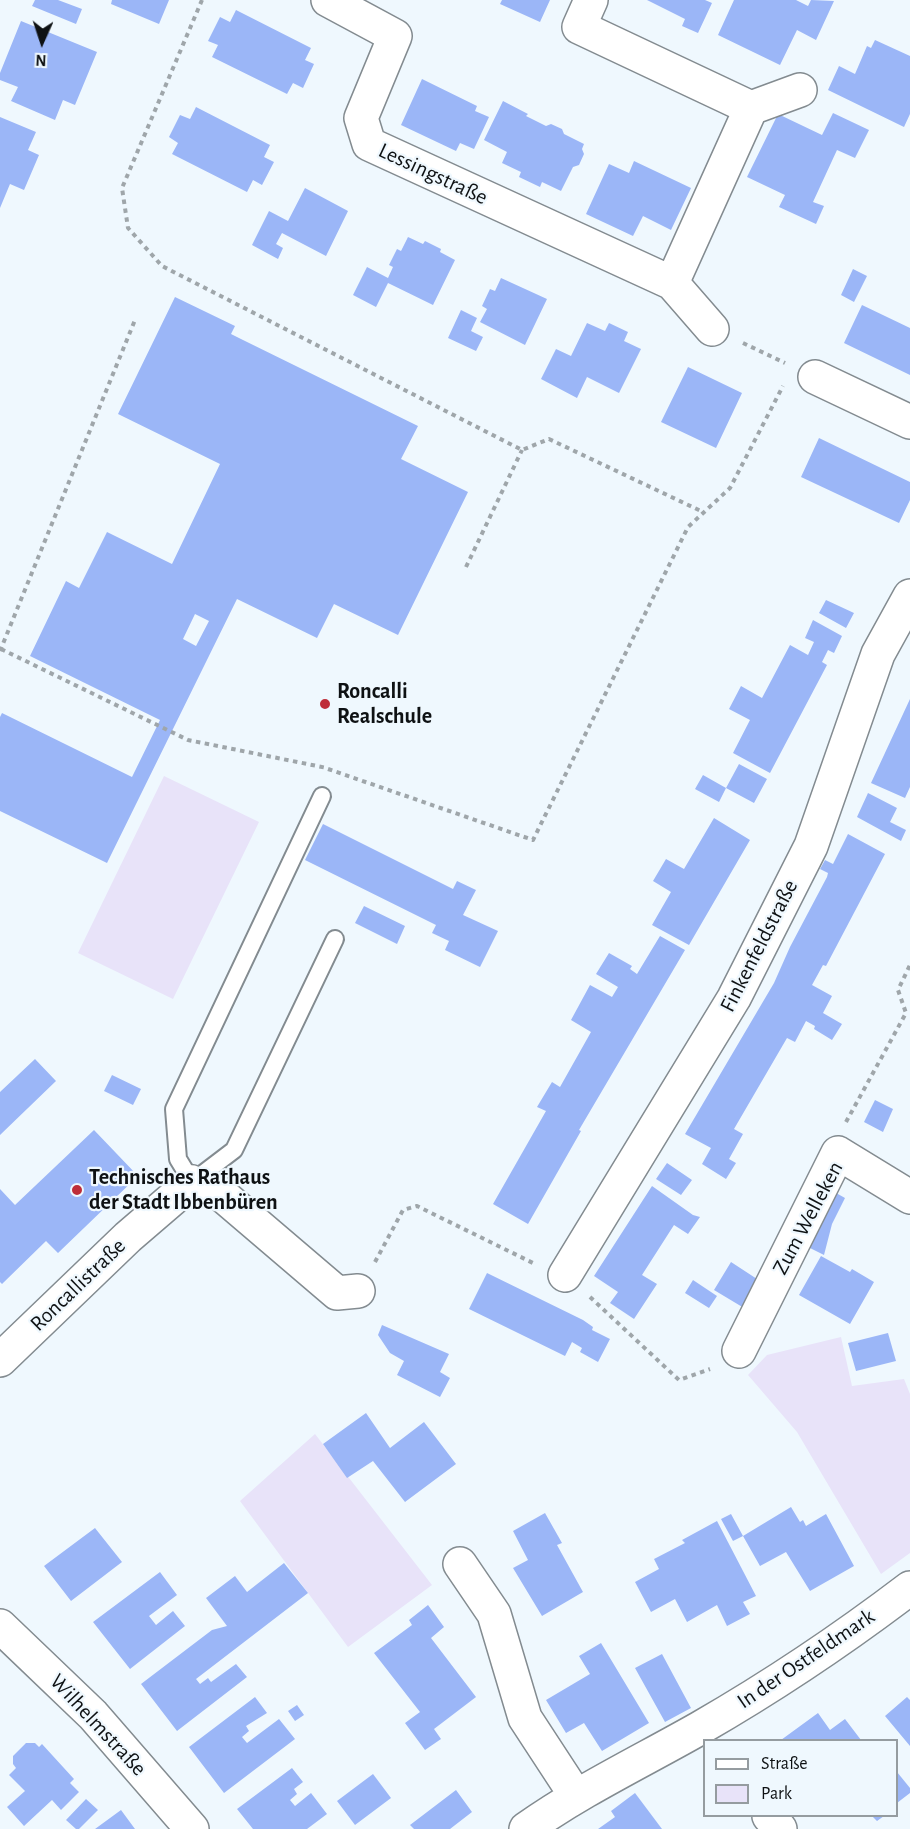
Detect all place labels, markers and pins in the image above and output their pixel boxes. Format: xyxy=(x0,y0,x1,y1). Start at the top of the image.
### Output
place label: Roncalli Realschule xyxy=(337,678,432,730)
marker: Roncalli Realschule xyxy=(318,697,332,711)
place label: Technisches Rathaus der Stadt Ibbenbüren xyxy=(89,1164,278,1216)
marker: Technisches Rathaus der Stadt Ibbenbüren xyxy=(70,1183,84,1197)

